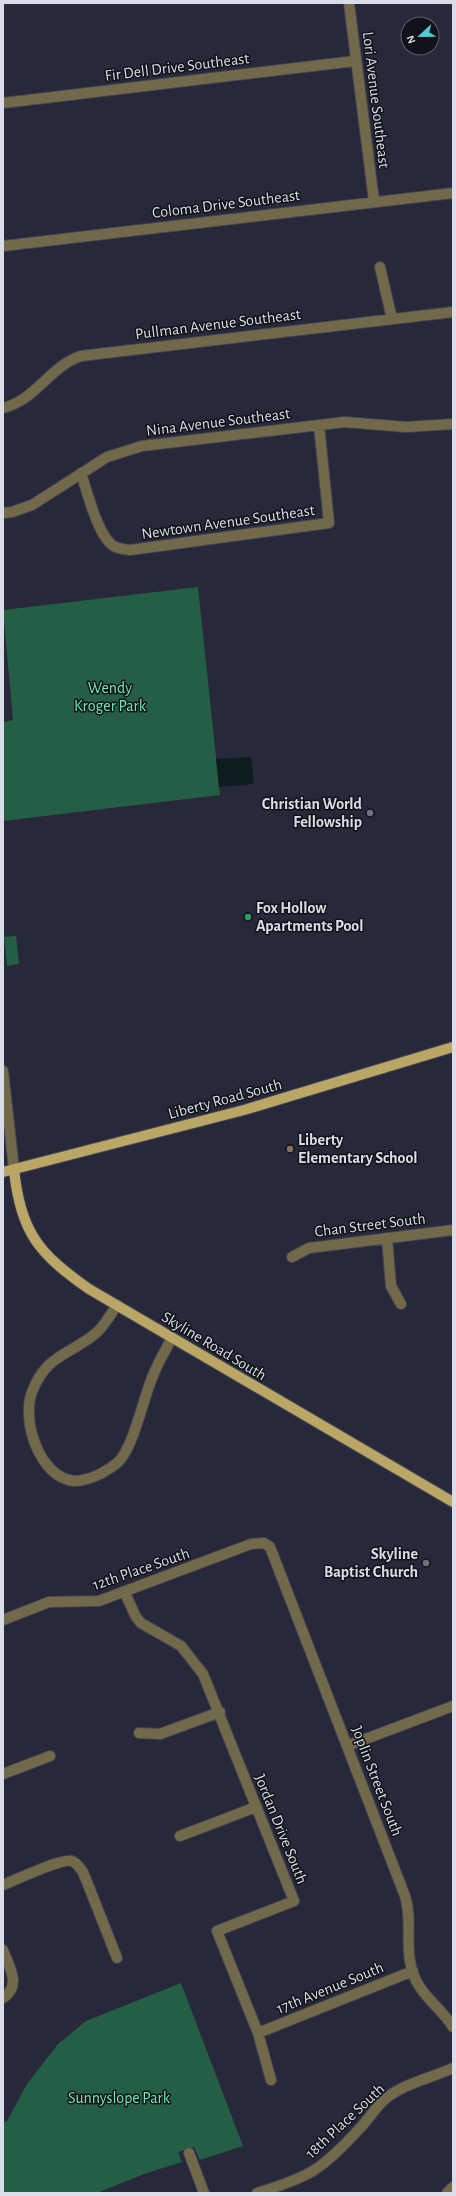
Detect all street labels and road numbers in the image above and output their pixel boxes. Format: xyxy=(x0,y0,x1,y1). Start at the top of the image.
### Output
street label: Lori Avenue Southeast xyxy=(360,31,392,169)
street label: Fir Dell Drive Southeast xyxy=(104,50,250,84)
street label: Coloma Drive Southeast xyxy=(151,187,301,221)
street label: Pullman Avenue Southeast xyxy=(134,306,302,342)
street label: Nina Avenue Southeast xyxy=(145,405,291,439)
street label: Newtown Avenue Southeast xyxy=(140,502,316,542)
street label: Liberty Road South xyxy=(166,1076,284,1123)
street label: Chan Street South xyxy=(314,1210,426,1240)
street label: Skyline Road South xyxy=(158,1309,269,1384)
street label: 12th Place South xyxy=(90,1545,192,1593)
street label: Joplin Street South xyxy=(349,1724,405,1838)
street label: Jordan Drive South xyxy=(252,1772,310,1886)
street label: 17th Avenue South xyxy=(274,1959,386,2017)
street label: 18th Place South xyxy=(302,2080,388,2162)

